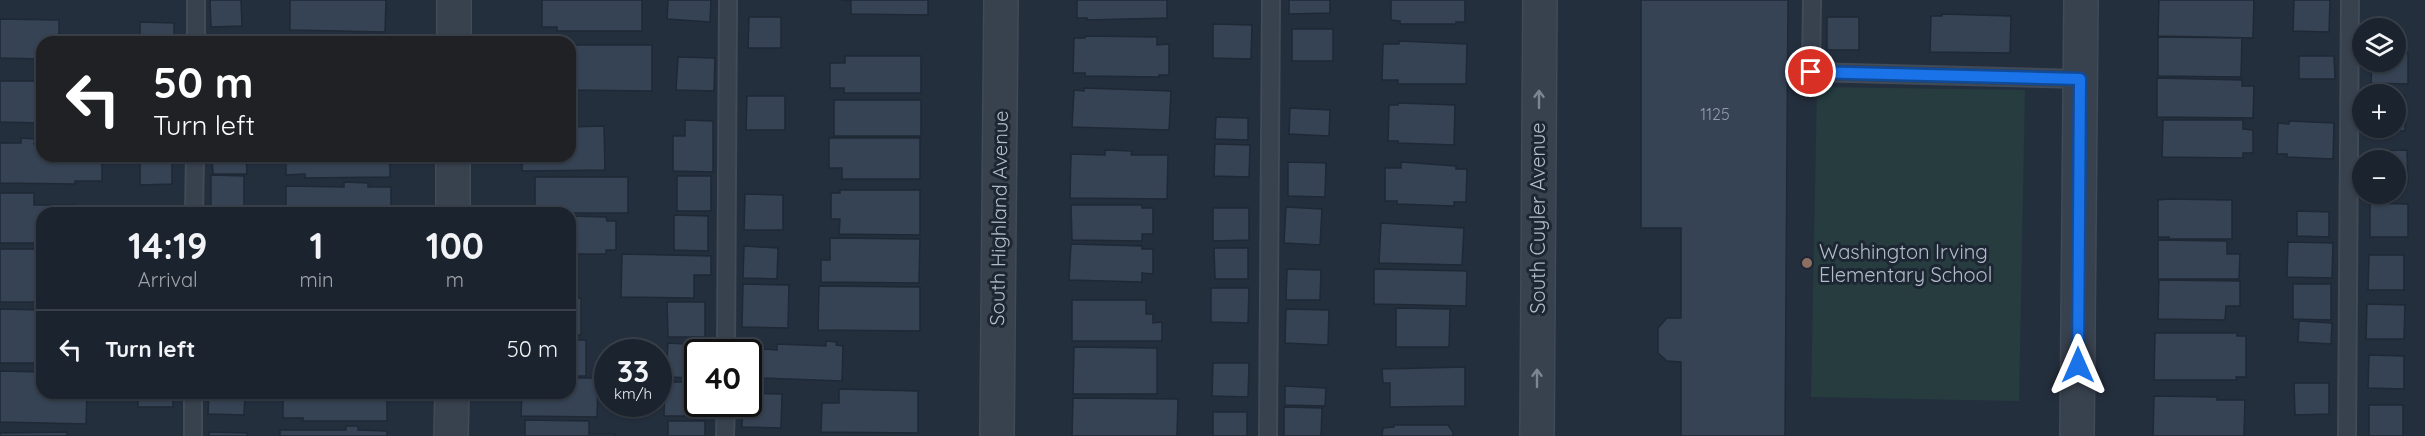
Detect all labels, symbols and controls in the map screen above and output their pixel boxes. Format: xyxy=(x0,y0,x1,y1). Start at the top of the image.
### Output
map controls xyxy=(2352,18,2406,204)
button: layers xyxy=(2352,18,2406,72)
pin xyxy=(1785,46,1836,97)
icon: arrive xyxy=(1794,55,1827,88)
text: 50 m xyxy=(153,56,253,109)
icon: left xyxy=(54,60,132,138)
button: + xyxy=(2352,84,2406,138)
one-way arrow xyxy=(1533,89,1545,109)
house number: 1125 xyxy=(1700,104,1730,124)
text: Turn left xyxy=(153,108,255,142)
street label: South Highland Avenue xyxy=(984,110,1013,326)
street label: South Cuyler Avenue xyxy=(1525,122,1550,314)
button: − xyxy=(2352,150,2406,204)
text: 14:19 xyxy=(128,223,208,268)
text: 1 xyxy=(310,223,324,268)
text: 100 xyxy=(426,223,484,268)
place label: Washington Irving Elementary School xyxy=(1819,239,1992,287)
marker: Washington Irving Elementary School xyxy=(1800,256,1814,270)
text: Arrival xyxy=(138,267,198,292)
text: min xyxy=(300,267,334,292)
text: m xyxy=(446,267,464,292)
icon: left xyxy=(54,333,87,366)
position arrow xyxy=(2046,333,2110,397)
text: Turn left xyxy=(105,335,195,363)
text: 50 m xyxy=(507,335,558,363)
speed limit sign: 40 xyxy=(684,339,762,417)
text: 33 xyxy=(617,352,649,390)
one-way arrow xyxy=(1531,368,1543,388)
text: km/h xyxy=(614,384,652,403)

